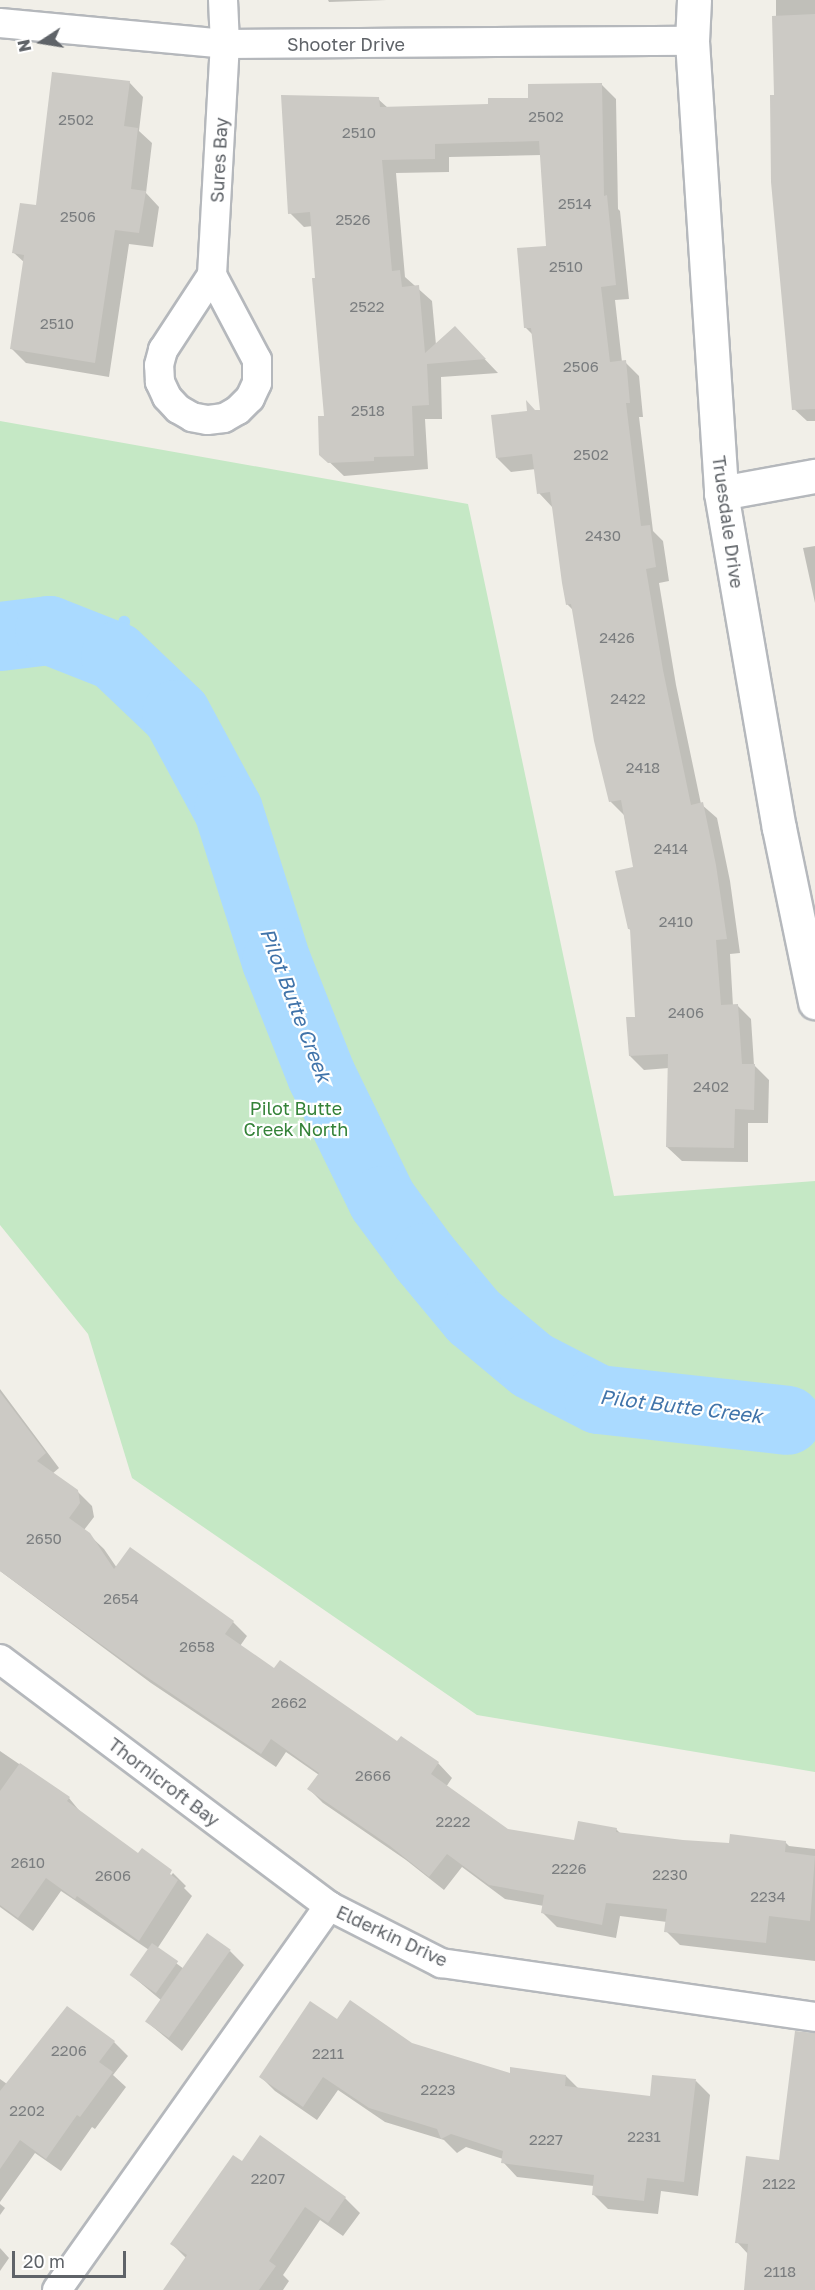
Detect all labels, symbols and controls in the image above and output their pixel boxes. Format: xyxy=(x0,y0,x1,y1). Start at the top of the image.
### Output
north arrow xyxy=(12,12,72,72)
street label: Shooter Drive xyxy=(287,33,405,55)
text: N xyxy=(13,38,35,54)
house number: 2502 xyxy=(528,108,564,126)
house number: 2502 xyxy=(58,111,94,129)
street label: Sures Bay xyxy=(206,117,232,203)
house number: 2510 xyxy=(342,124,376,142)
house number: 2514 xyxy=(558,195,592,213)
house number: 2506 xyxy=(60,208,96,226)
house number: 2526 xyxy=(335,211,371,229)
house number: 2510 xyxy=(549,258,583,276)
house number: 2522 xyxy=(350,298,384,316)
house number: 2510 xyxy=(40,315,74,333)
house number: 2506 xyxy=(563,358,599,376)
house number: 2518 xyxy=(351,402,385,420)
house number: 2502 xyxy=(573,446,609,464)
street label: Truesdale Drive xyxy=(708,454,748,590)
house number: 2430 xyxy=(585,527,621,545)
house number: 2426 xyxy=(599,629,635,647)
house number: 2422 xyxy=(610,690,646,708)
house number: 2418 xyxy=(626,759,660,777)
house number: 2414 xyxy=(654,840,688,858)
house number: 2410 xyxy=(659,913,693,931)
water label: Pilot Butte Creek xyxy=(256,924,336,1086)
house number: 2406 xyxy=(668,1004,704,1022)
house number: 2402 xyxy=(693,1078,729,1096)
park label: Pilot Butte Creek North xyxy=(244,1098,348,1140)
water label: Pilot Butte Creek xyxy=(599,1384,763,1428)
house number: 2650 xyxy=(26,1530,62,1548)
house number: 2654 xyxy=(103,1590,139,1608)
house number: 2658 xyxy=(179,1638,215,1656)
house number: 2662 xyxy=(271,1694,307,1712)
street label: Thornicroft Bay xyxy=(104,1733,224,1831)
house number: 2666 xyxy=(355,1767,391,1785)
house number: 2222 xyxy=(436,1813,470,1831)
house number: 2610 xyxy=(11,1854,45,1872)
house number: 2226 xyxy=(551,1860,587,1878)
house number: 2230 xyxy=(652,1866,688,1884)
house number: 2606 xyxy=(95,1867,131,1885)
house number: 2234 xyxy=(750,1888,786,1906)
street label: Elderkin Drive xyxy=(333,1901,451,1971)
house number: 2206 xyxy=(51,2042,87,2060)
house number: 2211 xyxy=(312,2045,344,2063)
house number: 2223 xyxy=(421,2081,455,2099)
house number: 2202 xyxy=(9,2102,45,2120)
house number: 2231 xyxy=(627,2128,661,2146)
house number: 2227 xyxy=(529,2131,563,2149)
house number: 2207 xyxy=(251,2170,285,2188)
house number: 2122 xyxy=(762,2175,796,2193)
scale bar xyxy=(15,2239,129,2277)
text: 20 m xyxy=(23,2250,65,2272)
house number: 2118 xyxy=(764,2263,796,2281)

